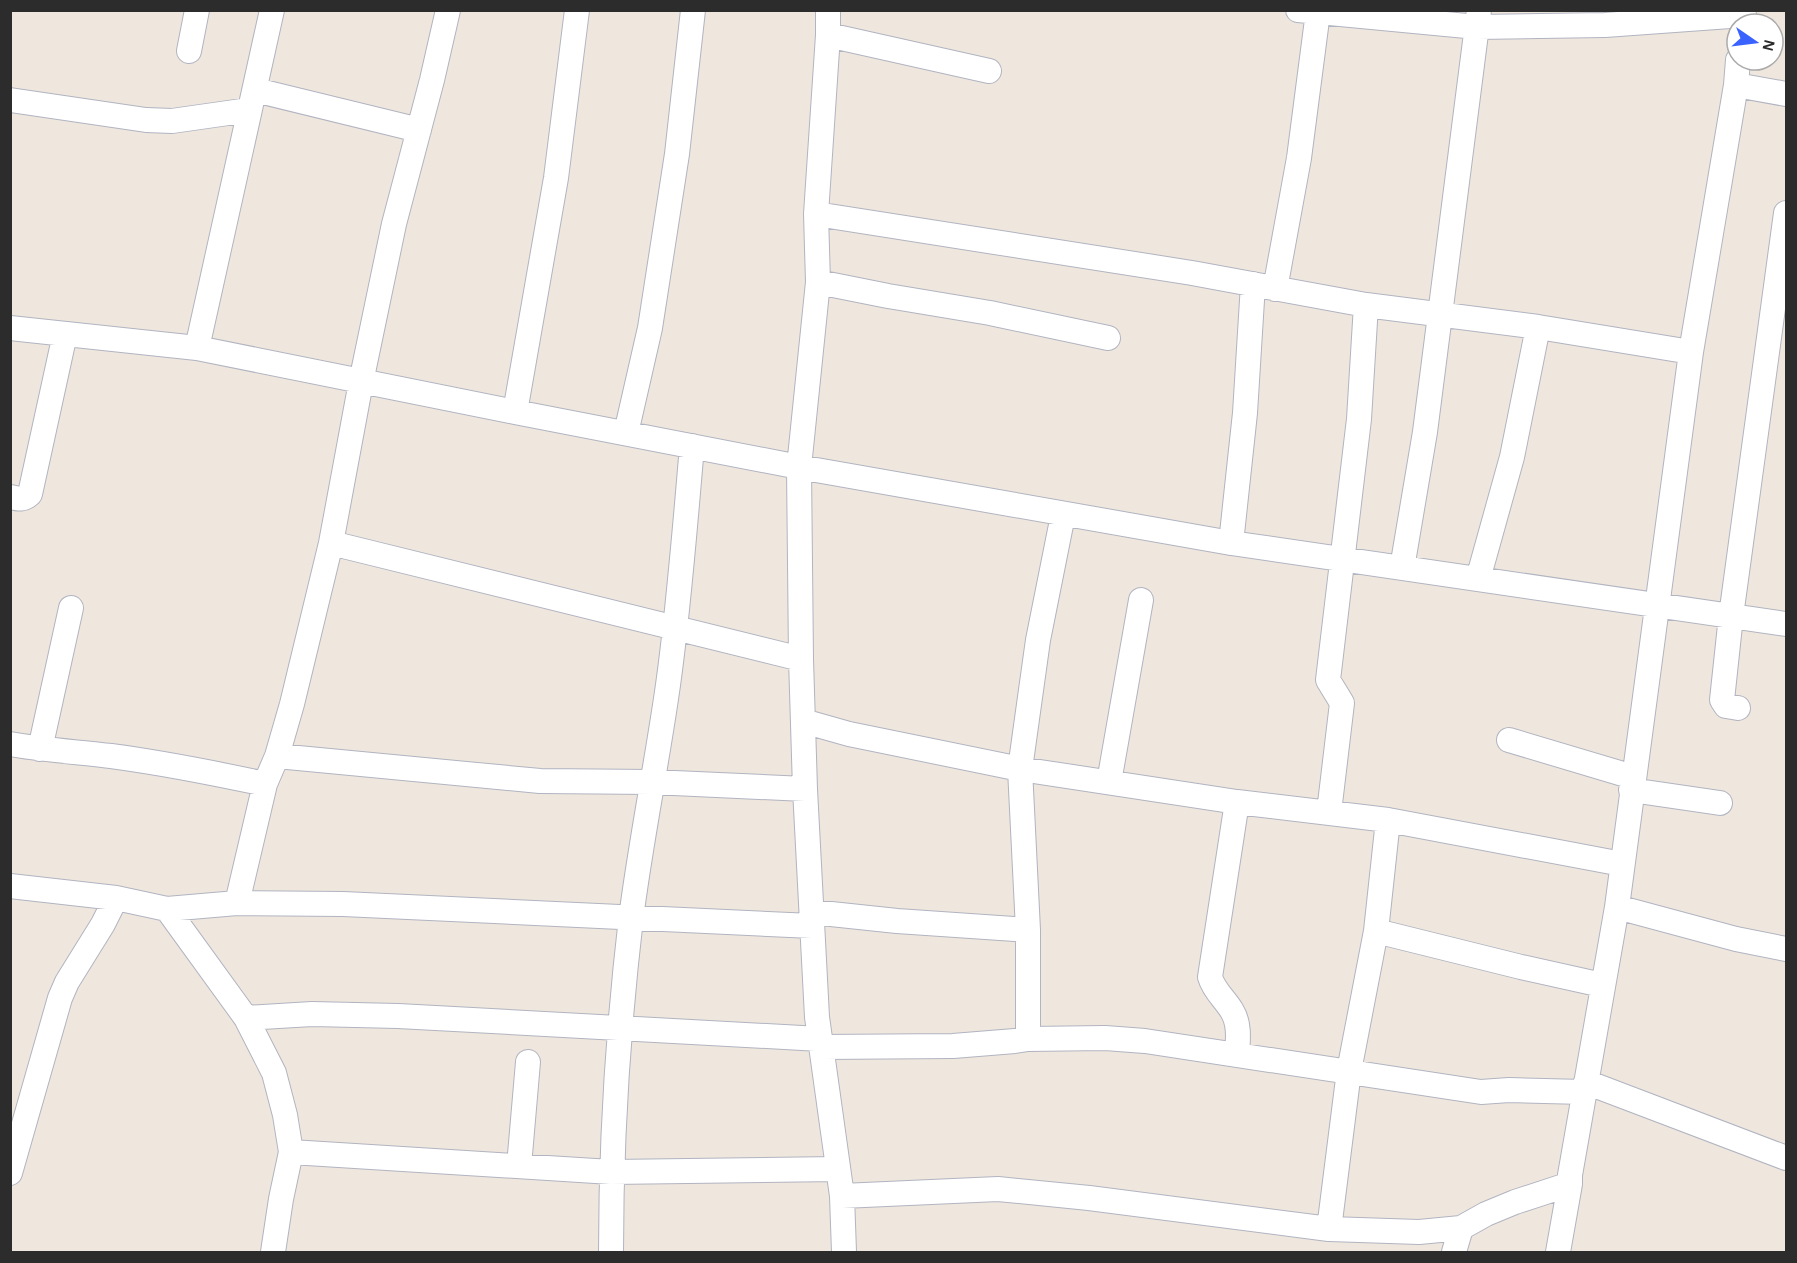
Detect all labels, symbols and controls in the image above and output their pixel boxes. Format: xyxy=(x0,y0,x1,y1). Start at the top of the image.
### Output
north arrow xyxy=(1725,12,1785,72)
text: N xyxy=(1759,38,1778,53)

